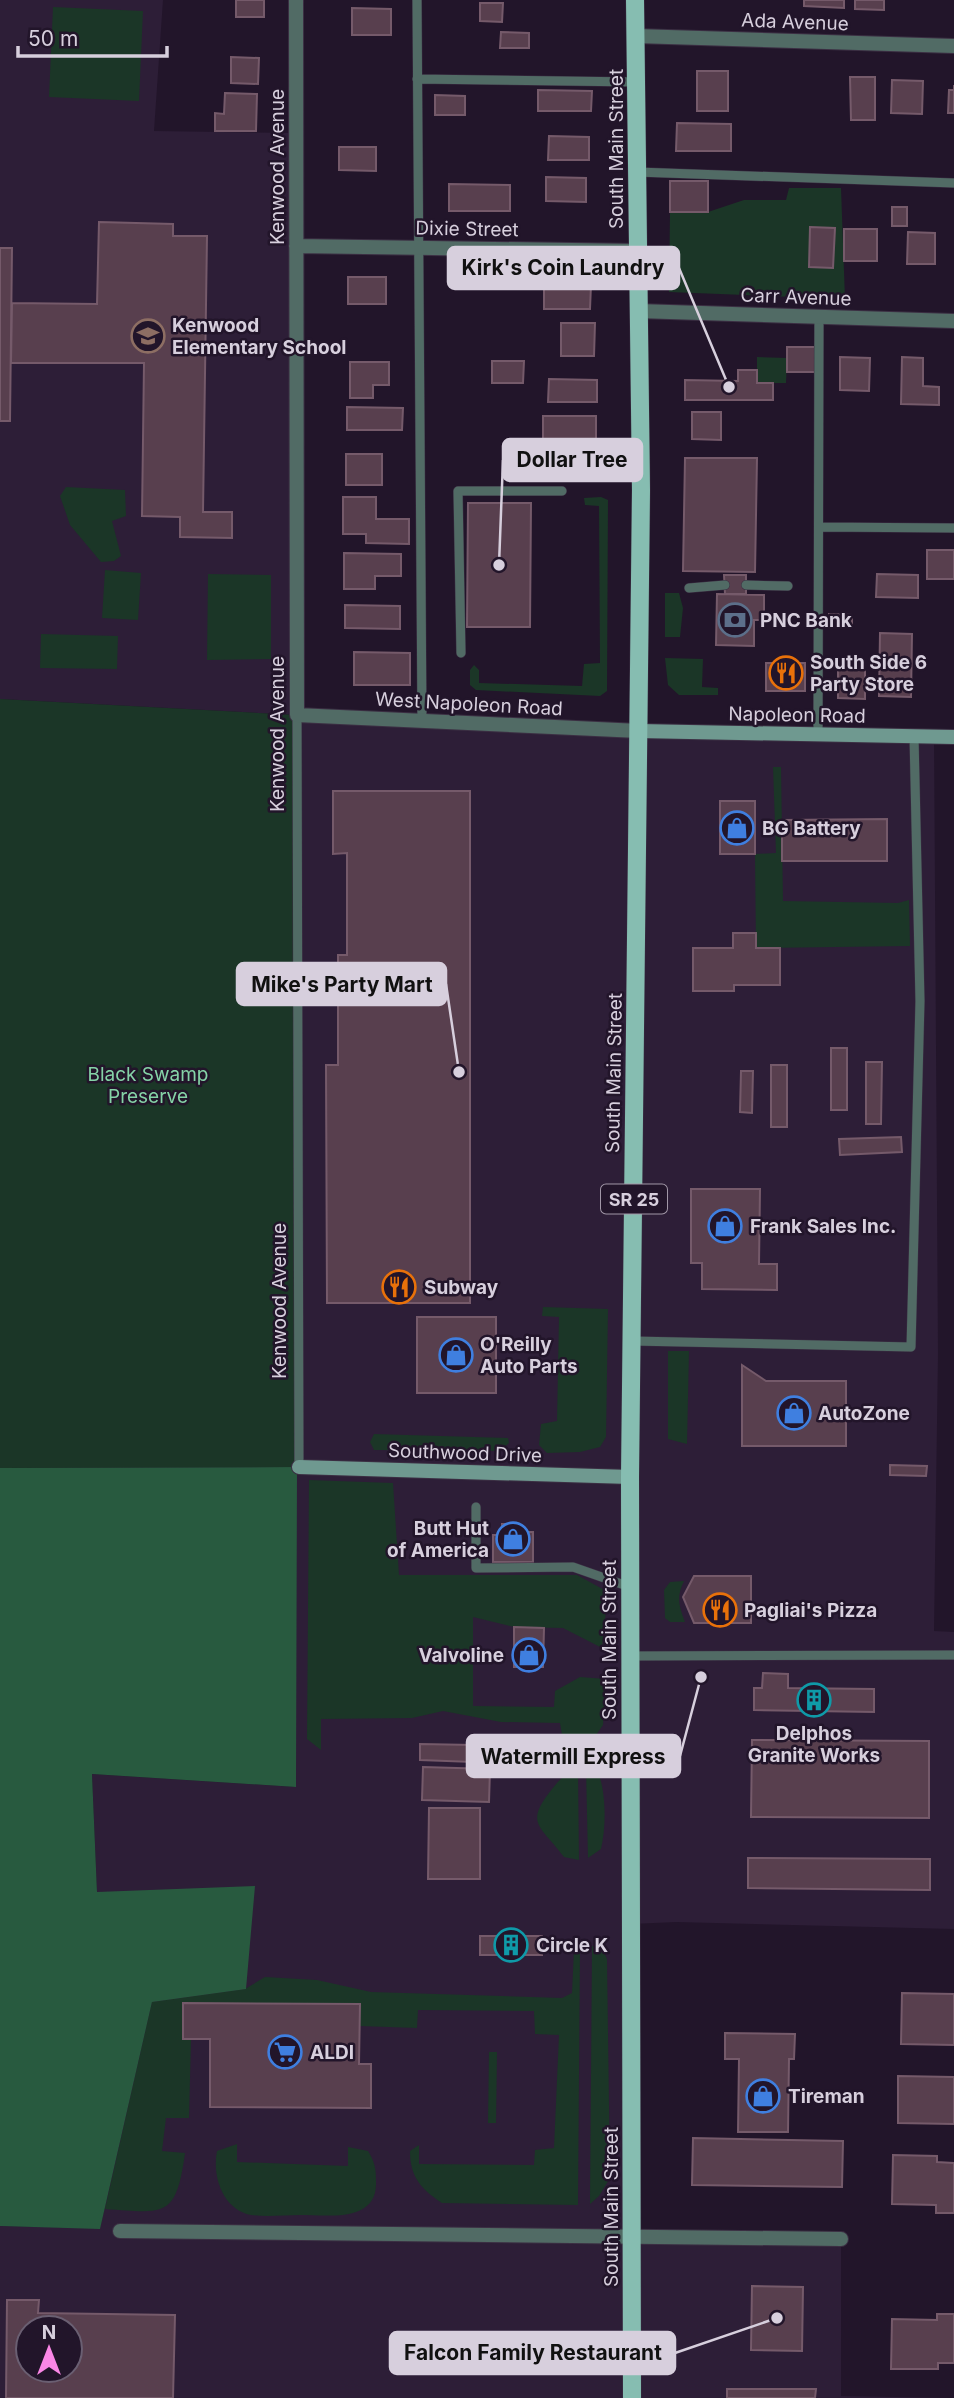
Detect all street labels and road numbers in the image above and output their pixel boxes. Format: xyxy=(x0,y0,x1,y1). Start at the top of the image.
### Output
street label: Ada Avenue xyxy=(741,9,849,35)
street label: South Main Street xyxy=(605,69,628,229)
street label: Kenwood Avenue xyxy=(266,89,289,245)
street label: Dixie Street xyxy=(415,217,519,241)
street label: Carr Avenue xyxy=(740,284,852,310)
street label: Kenwood Avenue xyxy=(266,656,289,812)
street label: West Napoleon Road xyxy=(375,688,563,720)
street label: Napoleon Road xyxy=(728,702,866,728)
street label: South Main Street xyxy=(601,993,627,1153)
road number: SR 25 xyxy=(601,1184,667,1214)
street label: Kenwood Avenue xyxy=(268,1223,291,1379)
street label: Southwood Drive xyxy=(387,1439,543,1467)
street label: South Main Street xyxy=(598,1560,621,1720)
street label: South Main Street xyxy=(600,2127,623,2287)

